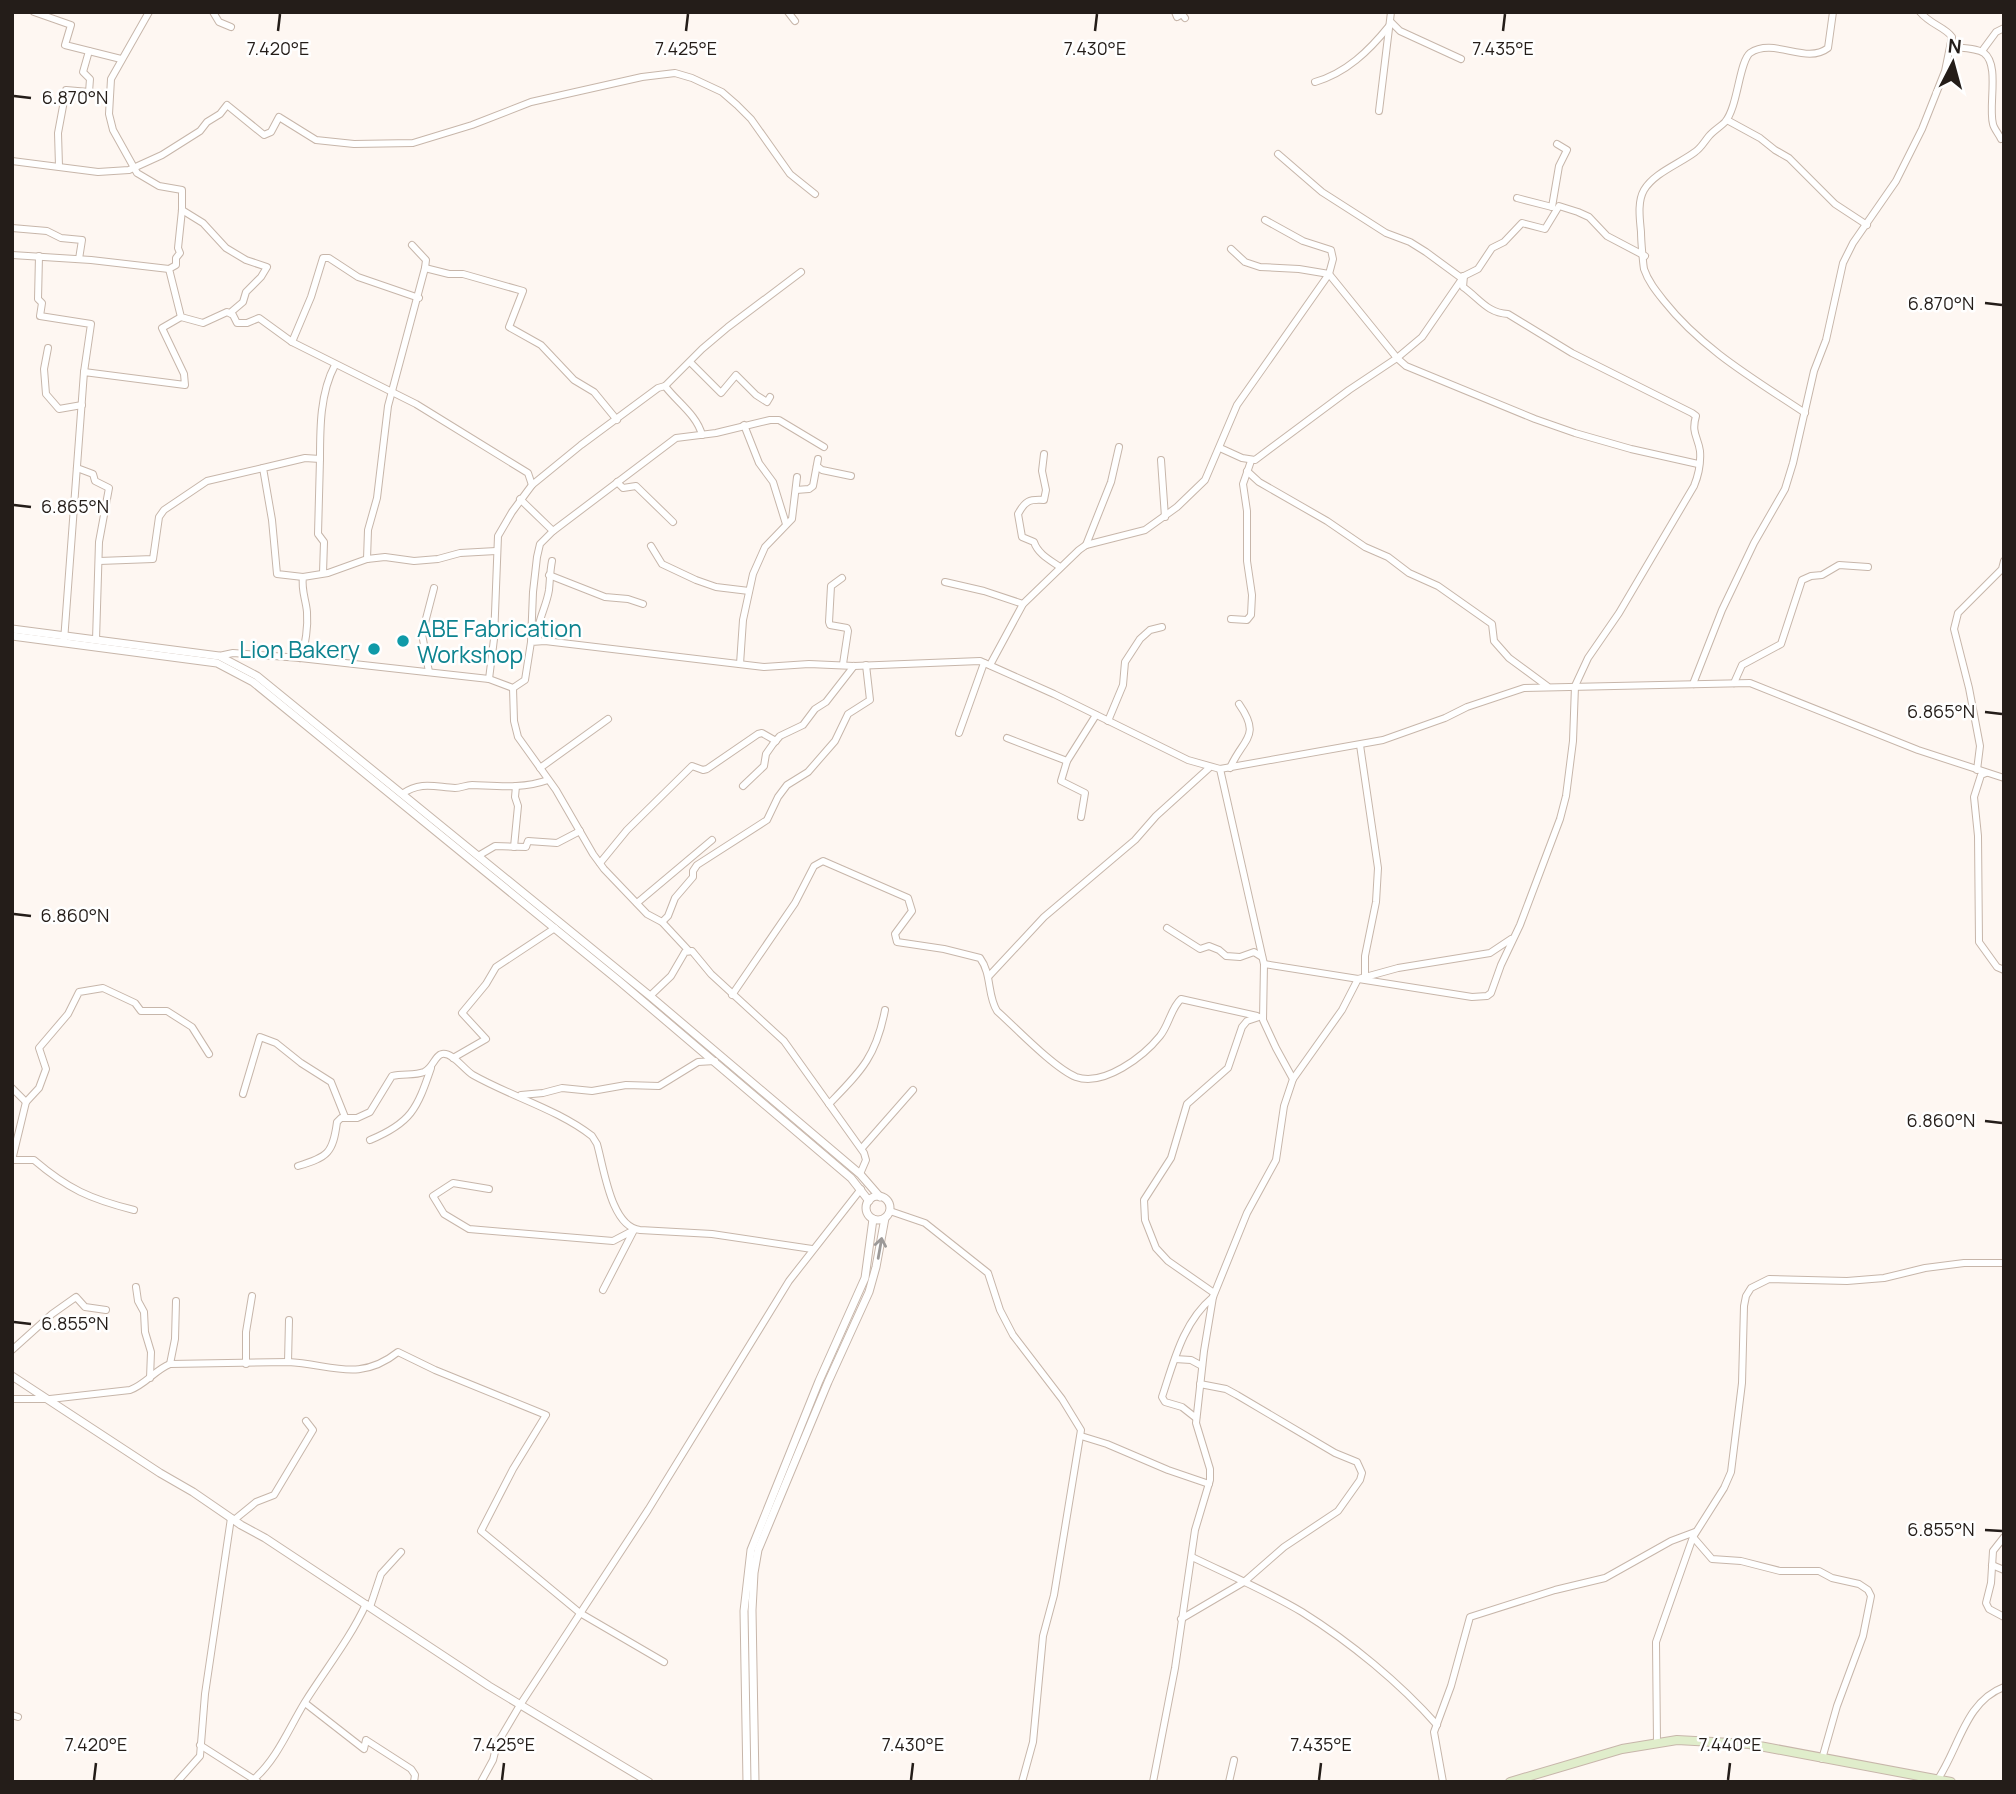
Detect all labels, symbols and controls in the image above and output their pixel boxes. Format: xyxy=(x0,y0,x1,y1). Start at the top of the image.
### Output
north arrow xyxy=(1918,28,1988,98)
text: N xyxy=(1947,32,1963,60)
text: 7.420°E xyxy=(247,36,309,60)
text: 7.425°E xyxy=(655,36,717,60)
text: 7.430°E xyxy=(1064,36,1126,60)
text: 7.435°E xyxy=(1472,36,1534,60)
text: 6.870°N xyxy=(42,85,108,109)
text: 6.870°N xyxy=(1908,291,1974,315)
text: 6.865°N xyxy=(41,494,109,518)
place label: ABE Fabrication Workshop xyxy=(417,612,582,670)
place label: Lion Bakery xyxy=(239,633,360,665)
marker: ABE Fabrication Workshop xyxy=(395,633,411,649)
marker: Lion Bakery xyxy=(366,641,382,657)
text: 6.865°N xyxy=(1907,699,1975,723)
text: 6.860°N xyxy=(41,903,109,927)
text: 6.860°N xyxy=(1907,1108,1975,1132)
one-way arrow xyxy=(874,1237,887,1260)
text: 6.855°N xyxy=(41,1311,109,1335)
text: 6.855°N xyxy=(1907,1517,1975,1541)
text: 7.420°E xyxy=(65,1732,127,1756)
text: 7.425°E xyxy=(473,1732,535,1756)
text: 7.430°E xyxy=(882,1732,944,1756)
text: 7.435°E xyxy=(1290,1732,1352,1756)
text: 7.440°E xyxy=(1698,1732,1762,1756)

